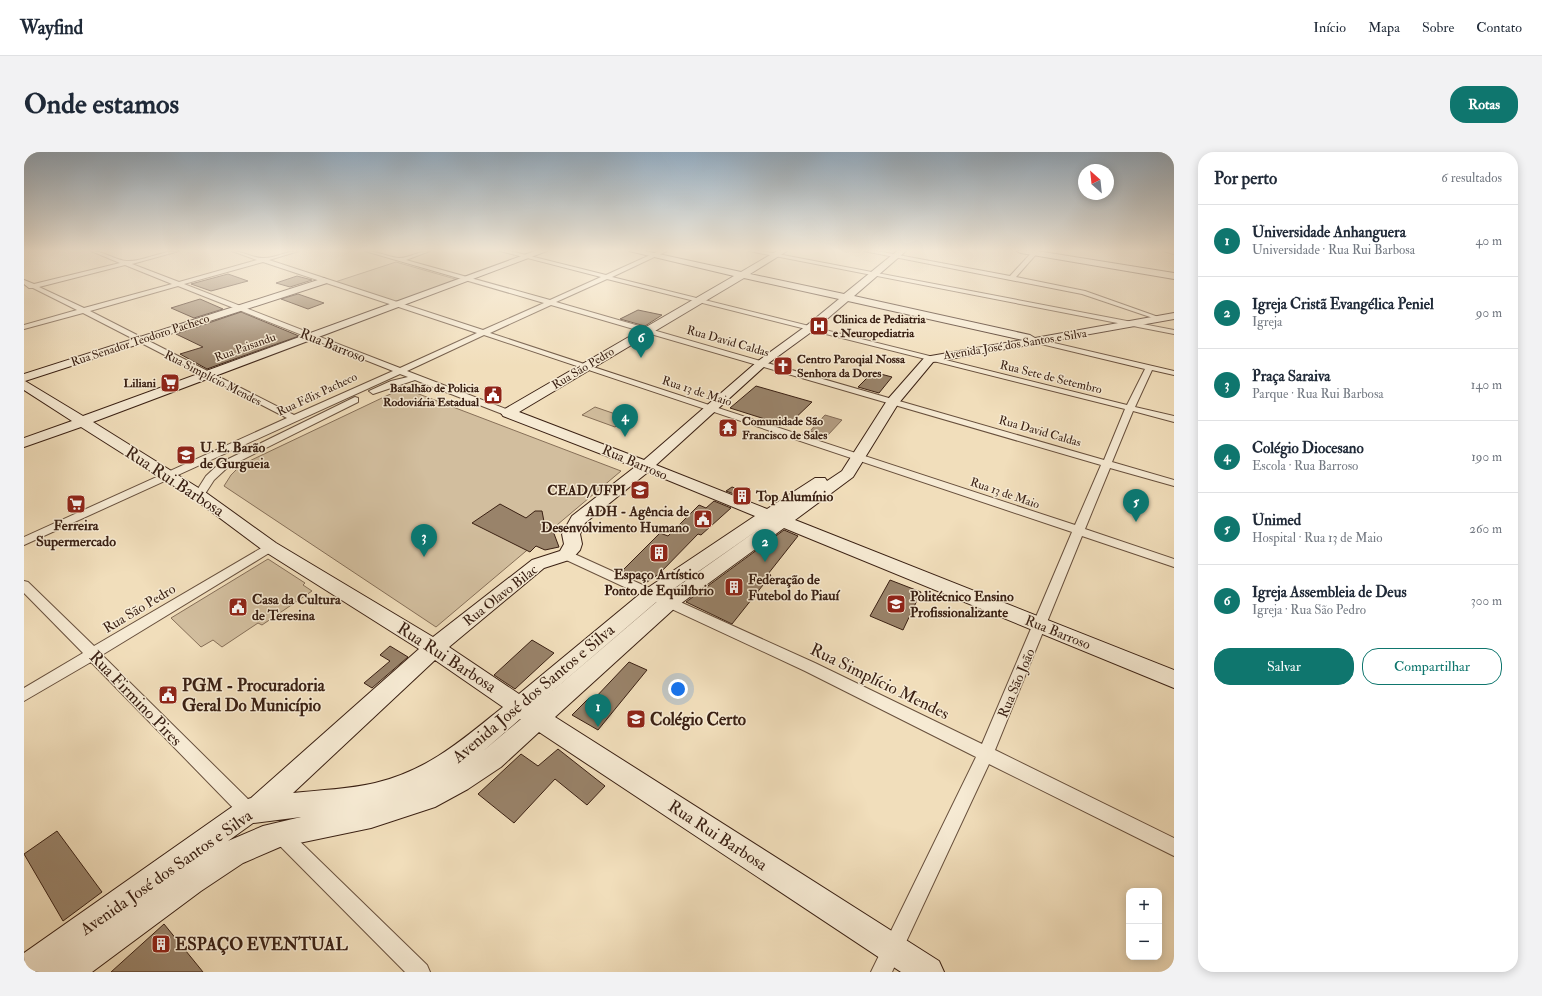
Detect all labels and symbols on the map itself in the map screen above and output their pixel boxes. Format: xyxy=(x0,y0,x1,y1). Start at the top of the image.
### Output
north arrow xyxy=(1078,164,1114,200)
street label: Rua Senador Teodoro Pacheco xyxy=(69,311,211,370)
place label: Clinica de Pediatria e Neuropediatria xyxy=(833,312,926,341)
hospital icon: Clinica de Pediatria e Neuropediatria xyxy=(808,315,830,337)
street label: Rua David Caldas xyxy=(685,323,771,360)
street label: Rua Barroso xyxy=(297,325,368,366)
pin: 6 xyxy=(628,325,654,358)
street label: Avenida José dos Santos e Silva xyxy=(941,326,1089,363)
street label: Rua Paisandu xyxy=(212,329,278,366)
street label: Rua São Pedro xyxy=(549,344,617,393)
street label: Rua Simplício Mendes xyxy=(162,347,264,409)
place label: Centro Paroqial Nossa Senhora da Dores xyxy=(797,352,906,381)
church icon: Centro Paroqial Nossa Senhora da Dores xyxy=(772,355,794,377)
street label: Rua Sete de Setembro xyxy=(998,358,1104,397)
street label: Rua Félix Pacheco xyxy=(275,369,360,420)
supermarket icon: Liliani xyxy=(159,372,181,394)
street label: Rua 13 de Maio xyxy=(660,373,734,410)
place label: Liliani xyxy=(124,376,157,391)
place label: Batalhão de Policia Rodoviária Estadual xyxy=(383,381,480,410)
public building icon: Batalhão de Policia Rodoviária Estadual xyxy=(482,384,504,406)
pin: 4 xyxy=(612,404,638,437)
street label: Rua David Caldas xyxy=(997,413,1083,450)
place label: Comunidade São Francisco de Sales xyxy=(742,414,827,443)
temple icon: Comunidade São Francisco de Sales xyxy=(717,417,739,439)
place label: U. E. Barão de Gurgueia xyxy=(200,439,271,473)
street label: Rua Barroso xyxy=(600,441,670,484)
street label: Rua Rui Barbosa xyxy=(121,442,229,522)
school or university icon: U. E. Barão de Gurgueia xyxy=(175,444,197,466)
street label: Rua 13 de Maio xyxy=(968,475,1042,512)
school or university icon: CEAD/UFPI xyxy=(629,479,651,501)
place label: CEAD/UFPI xyxy=(547,482,626,499)
building icon: Top Alumínio xyxy=(731,485,753,507)
place label: Top Alumínio xyxy=(755,488,833,506)
pin: 5 xyxy=(1123,489,1149,522)
supermarket icon: Ferreira Supermercado xyxy=(65,493,87,515)
place label: ADH - Agência de Desenvolvimento Humano xyxy=(541,503,689,536)
public building icon: ADH - Agência de Desenvolvimento Humano xyxy=(692,508,714,530)
place label: Ferreira Supermercado xyxy=(36,517,116,551)
pin: 3 xyxy=(411,524,437,557)
pin: 2 xyxy=(752,529,778,562)
building icon: Espaço Artístico Ponto de Equilíbrio xyxy=(648,542,670,564)
street label: Rua Olavo Bilac xyxy=(460,561,541,630)
place label: Espaço Artístico Ponto de Equilíbrio xyxy=(604,566,714,600)
place label: Federação de Futebol do Piauí xyxy=(748,571,841,604)
building icon: Federação de Futebol do Piauí xyxy=(723,576,745,598)
street label: Rua São Pedro xyxy=(100,580,179,637)
place label: Politécnico Ensino Profissionalizante xyxy=(910,588,1014,621)
place label: Casa da Cultura de Teresina xyxy=(252,591,342,624)
school or university icon: Politécnico Ensino Profissionalizante xyxy=(885,593,907,615)
public building icon: Casa da Cultura de Teresina xyxy=(227,596,249,618)
street label: Rua Barroso xyxy=(1022,612,1093,653)
street label: Rua Rui Barbosa xyxy=(393,618,501,698)
street label: Avenida José dos Santos e Silva xyxy=(447,619,620,769)
street label: Rua Simplício Mendes xyxy=(806,639,953,725)
street label: Rua Firmino Pires xyxy=(85,646,187,751)
street label: Rua São João xyxy=(994,646,1039,720)
place label: PGM - Procuradoria Geral Do Município xyxy=(182,675,326,717)
your location xyxy=(668,679,688,699)
public building icon: PGM - Procuradoria Geral Do Município xyxy=(157,684,179,706)
pin: 1 xyxy=(585,694,611,727)
school or university icon: Colégio Certo xyxy=(625,708,647,730)
place label: Colégio Certo xyxy=(650,709,746,731)
street label: Rua Rui Barbosa xyxy=(664,796,772,876)
street label: Avenida José dos Santos e Silva xyxy=(75,804,258,941)
building icon: ESPAÇO EVENTUAL xyxy=(150,933,172,955)
place label: ESPAÇO EVENTUAL xyxy=(175,934,348,956)

